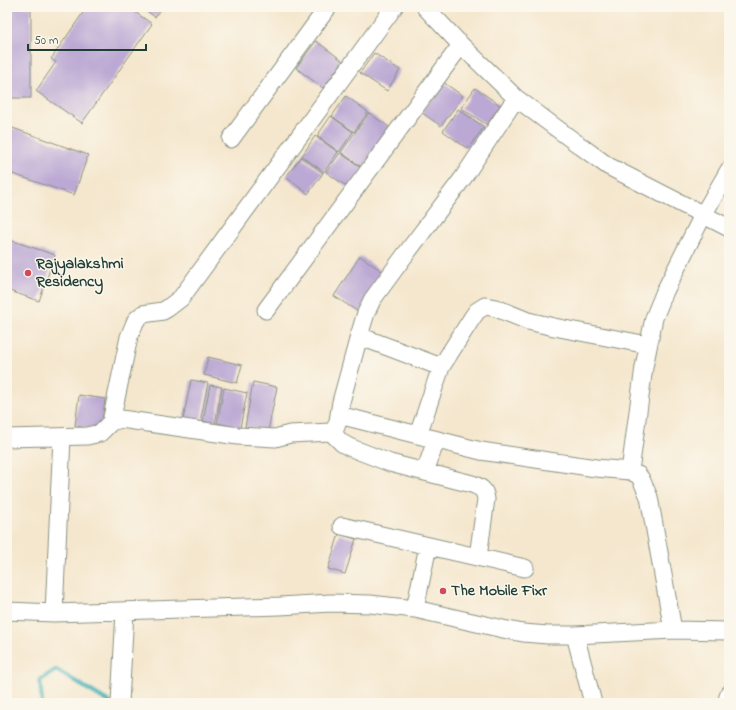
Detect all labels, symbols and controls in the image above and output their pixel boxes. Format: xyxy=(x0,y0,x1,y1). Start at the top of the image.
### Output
scale bar xyxy=(28,26,146,52)
text: 50 m xyxy=(34,32,58,50)
place label: Rajyalakshmi Residency xyxy=(35,252,124,295)
marker: Rajyalakshmi Residency xyxy=(23,268,33,278)
place label: The Mobile Fixr xyxy=(451,579,548,603)
marker: The Mobile Fixr xyxy=(438,586,448,596)

